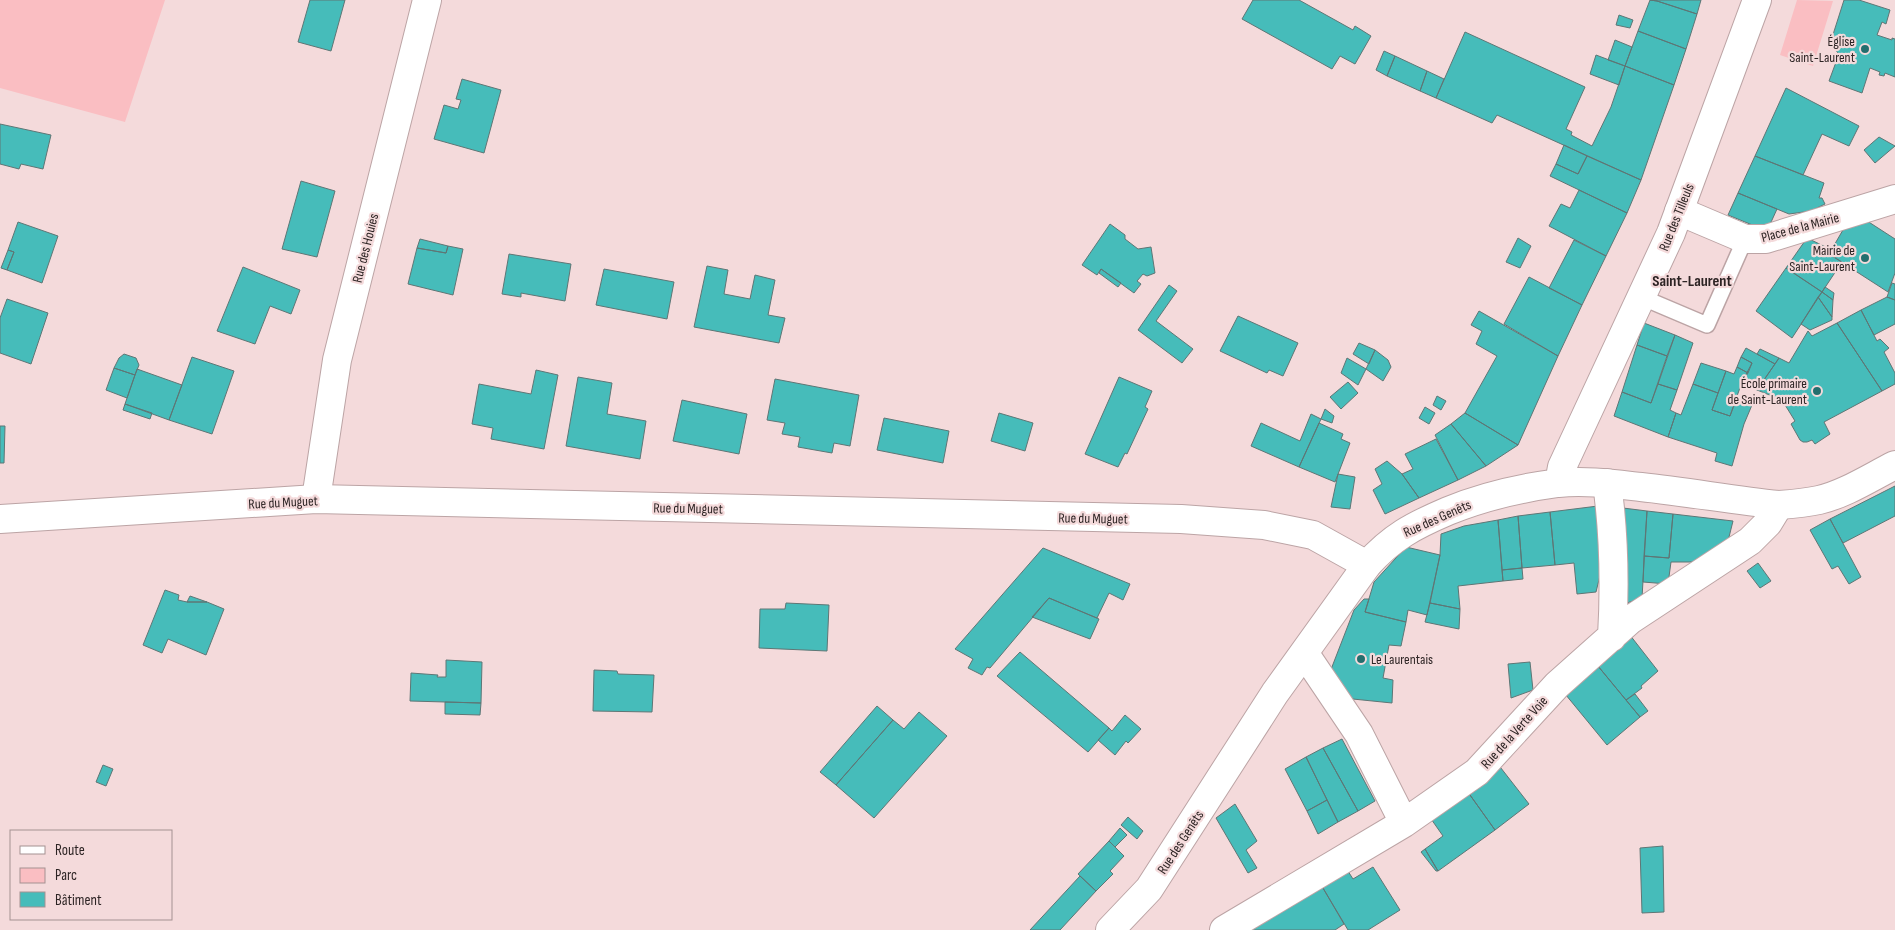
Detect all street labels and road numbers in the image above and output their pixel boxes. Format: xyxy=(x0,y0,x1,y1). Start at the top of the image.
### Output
street label: Rue des Tilleuls xyxy=(1655,181,1698,254)
street label: Place de la Mairie xyxy=(1759,209,1841,246)
street label: Rue des Houies xyxy=(349,212,382,285)
street label: Rue du Muguet xyxy=(248,492,318,513)
street label: Rue des Genêts xyxy=(1401,496,1474,541)
street label: Rue du Muguet xyxy=(653,499,723,518)
street label: Rue du Muguet xyxy=(1058,509,1128,528)
street label: Rue de la Verte Voie xyxy=(1477,693,1551,772)
street label: Rue des Genêts xyxy=(1154,807,1207,877)

